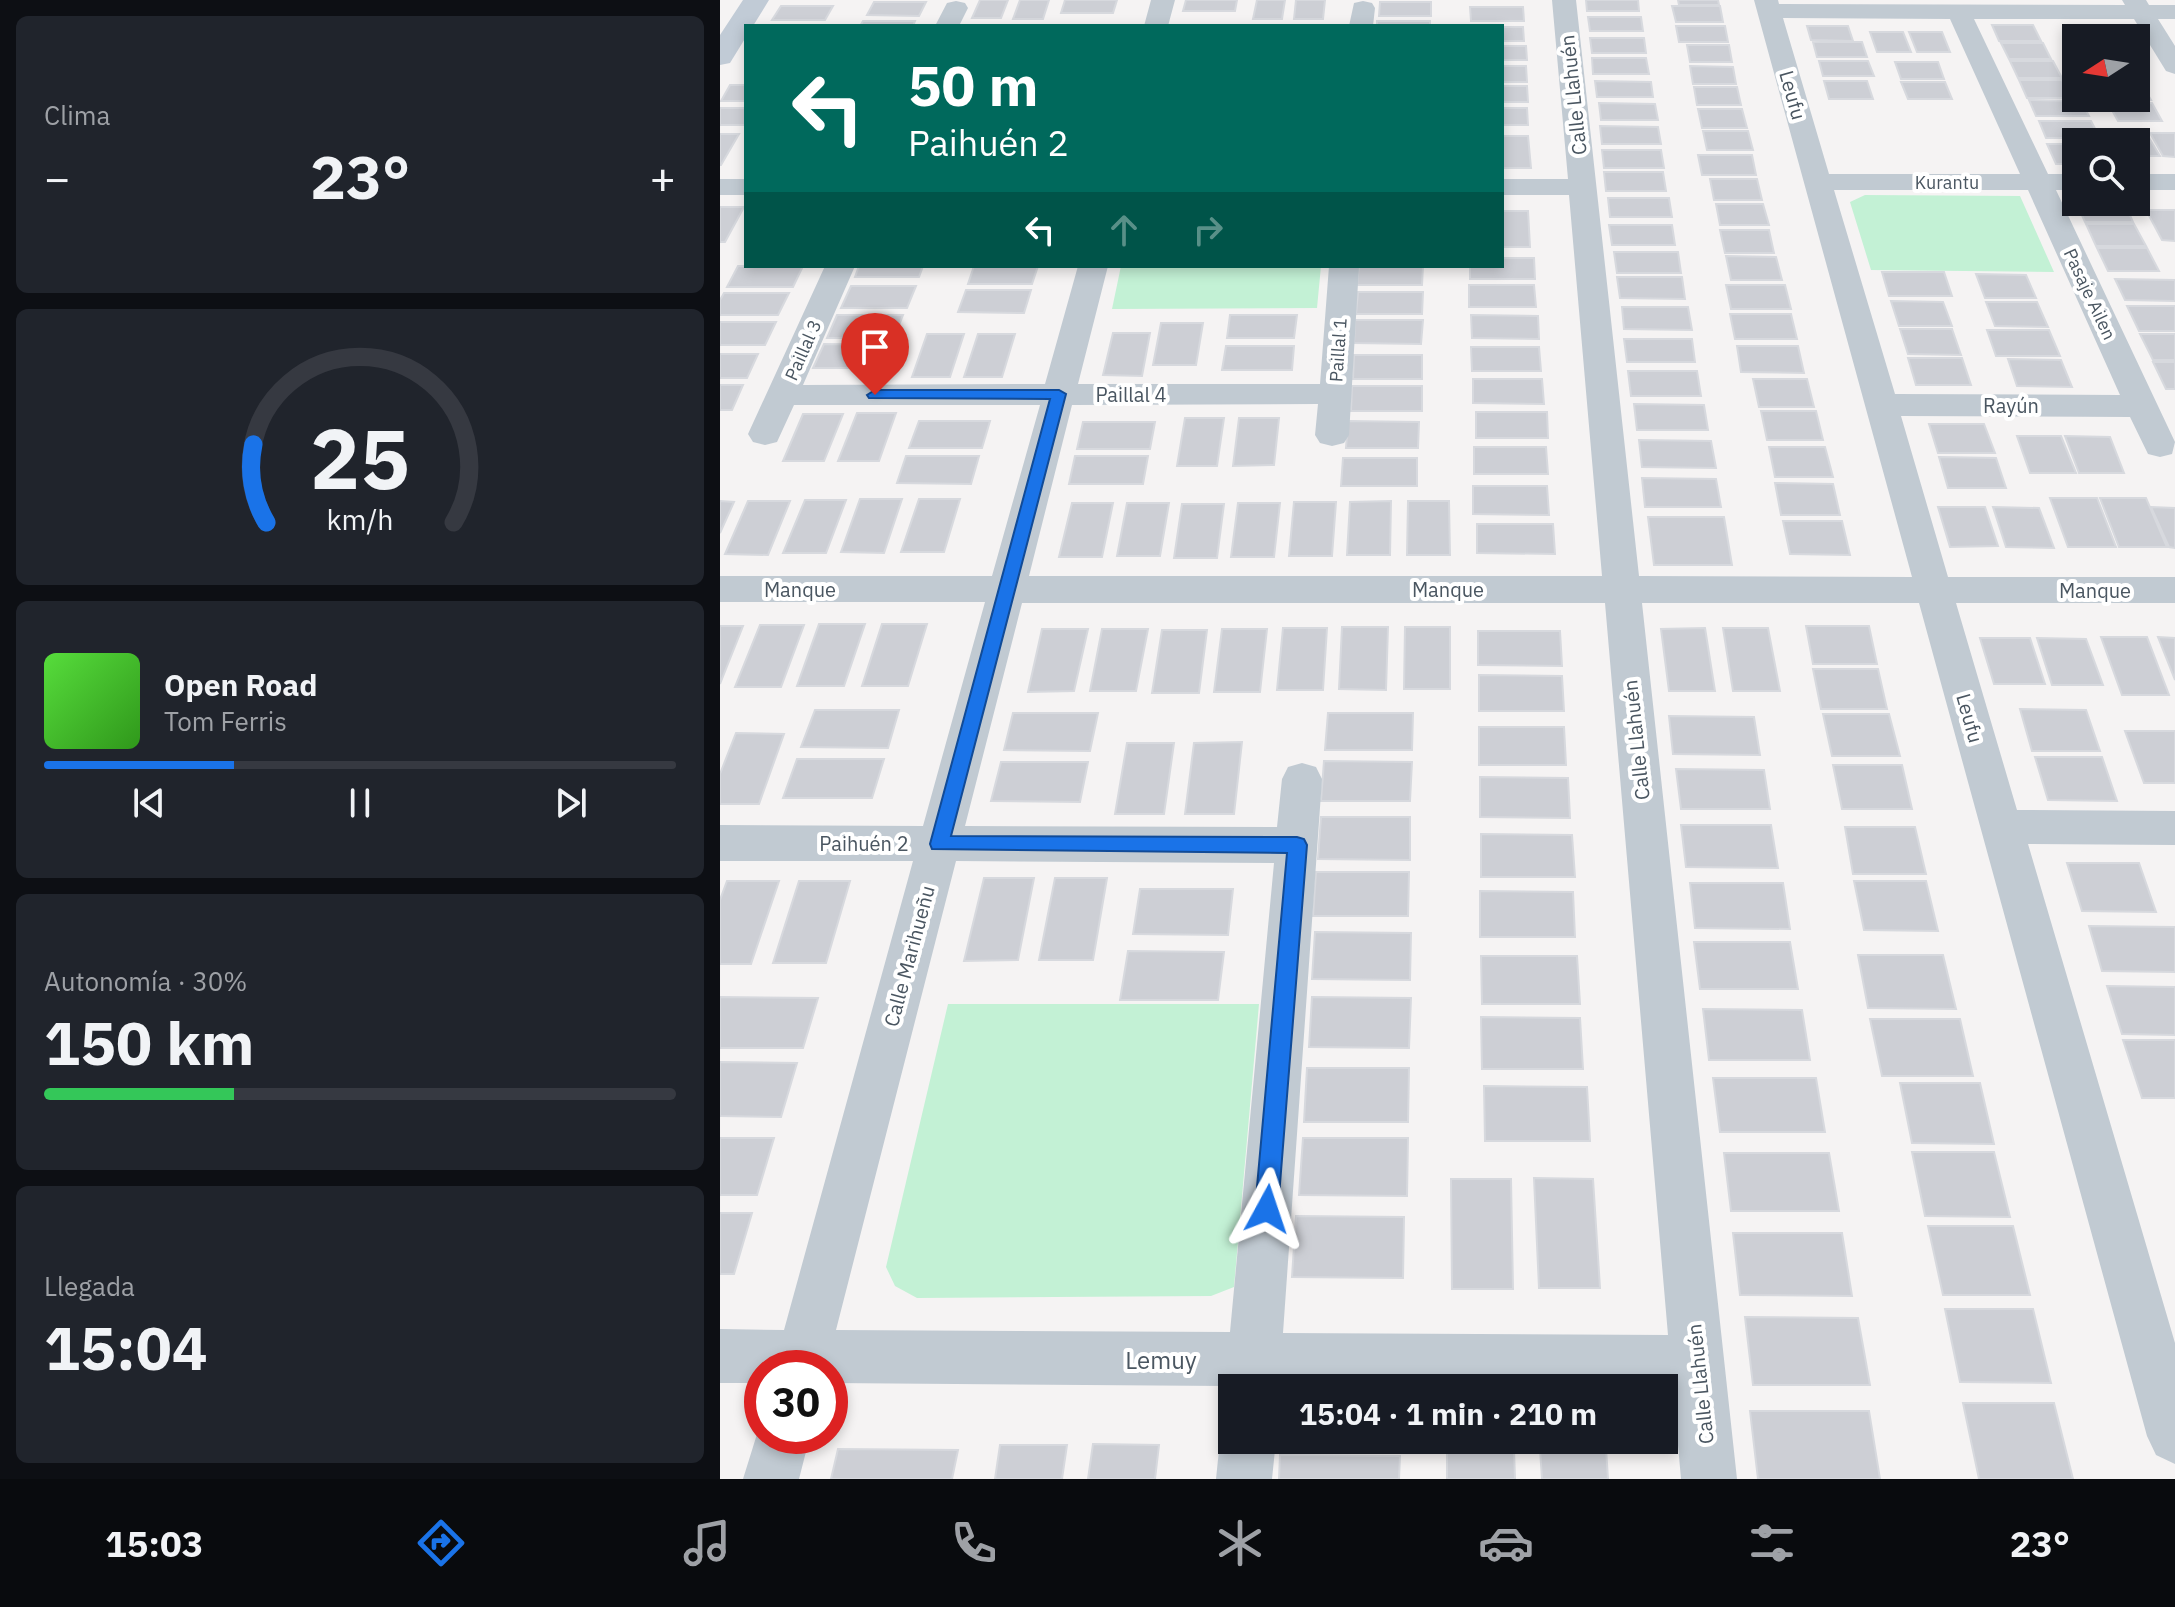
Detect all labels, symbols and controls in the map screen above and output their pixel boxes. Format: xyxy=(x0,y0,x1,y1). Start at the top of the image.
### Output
north arrow xyxy=(2062,24,2150,112)
map controls xyxy=(2062,24,2150,216)
street label: Calle Llahuén xyxy=(1553,34,1593,156)
text: 50 m xyxy=(908,49,1038,121)
icon: left xyxy=(776,56,880,160)
street label: Leufu xyxy=(1773,67,1813,123)
text: Clima xyxy=(44,98,110,132)
text: Paihuén 2 xyxy=(908,119,1069,166)
button: search xyxy=(2062,128,2150,216)
text: 23° xyxy=(310,137,410,216)
text: − xyxy=(44,149,70,206)
text: + xyxy=(650,149,676,206)
street label: Kurantu xyxy=(1915,171,1979,194)
icon: left xyxy=(1018,208,1062,252)
icon: ahead xyxy=(1102,208,1146,252)
icon: right xyxy=(1186,208,1230,252)
street label: Pasaje Ailen xyxy=(2059,245,2121,343)
pin xyxy=(841,313,909,395)
street label: Paillal 3 xyxy=(779,316,827,384)
street label: Paillal 1 xyxy=(1324,317,1352,383)
icon: arrive xyxy=(853,325,897,369)
street label: Paillal 4 xyxy=(1095,381,1167,408)
street label: Rayún xyxy=(1983,392,2039,419)
text: 25 xyxy=(310,403,410,511)
text: km/h xyxy=(326,501,394,538)
street label: Manque xyxy=(764,576,836,603)
street label: Manque xyxy=(1412,576,1484,603)
street label: Manque xyxy=(2059,577,2131,604)
text: Open Road xyxy=(164,665,317,704)
street label: Calle Llahuén xyxy=(1616,679,1656,801)
street label: Leufu xyxy=(1950,690,1990,746)
text: Tom Ferris xyxy=(164,704,287,738)
icon: previous xyxy=(127,781,171,825)
icon: pause xyxy=(338,781,382,825)
icon: next xyxy=(549,781,593,825)
street label: Paihuén 2 xyxy=(819,830,909,857)
street label: Calle Marihueñu xyxy=(877,882,941,1030)
text: Autonomía · 30% xyxy=(44,964,247,998)
text: 150 km xyxy=(44,1003,254,1082)
position arrow xyxy=(1225,1167,1309,1251)
text: Llegada xyxy=(44,1269,135,1303)
text: 15:04 xyxy=(44,1308,208,1387)
street label: Calle Llahuén xyxy=(1680,1323,1720,1445)
street label: Lemuy xyxy=(1125,1344,1197,1376)
speed limit sign: 30 xyxy=(744,1350,848,1454)
text: 15:04 · 1 min · 210 m xyxy=(1299,1394,1597,1433)
icon: directions xyxy=(413,1515,469,1571)
icon: music xyxy=(679,1515,735,1571)
icon: phone xyxy=(946,1515,1002,1571)
icon: climate xyxy=(1212,1515,1268,1571)
icon: car xyxy=(1478,1515,1534,1571)
icon: filters xyxy=(1744,1515,1800,1571)
text: 15:03 xyxy=(105,1520,203,1567)
text: 23° xyxy=(2010,1520,2070,1567)

